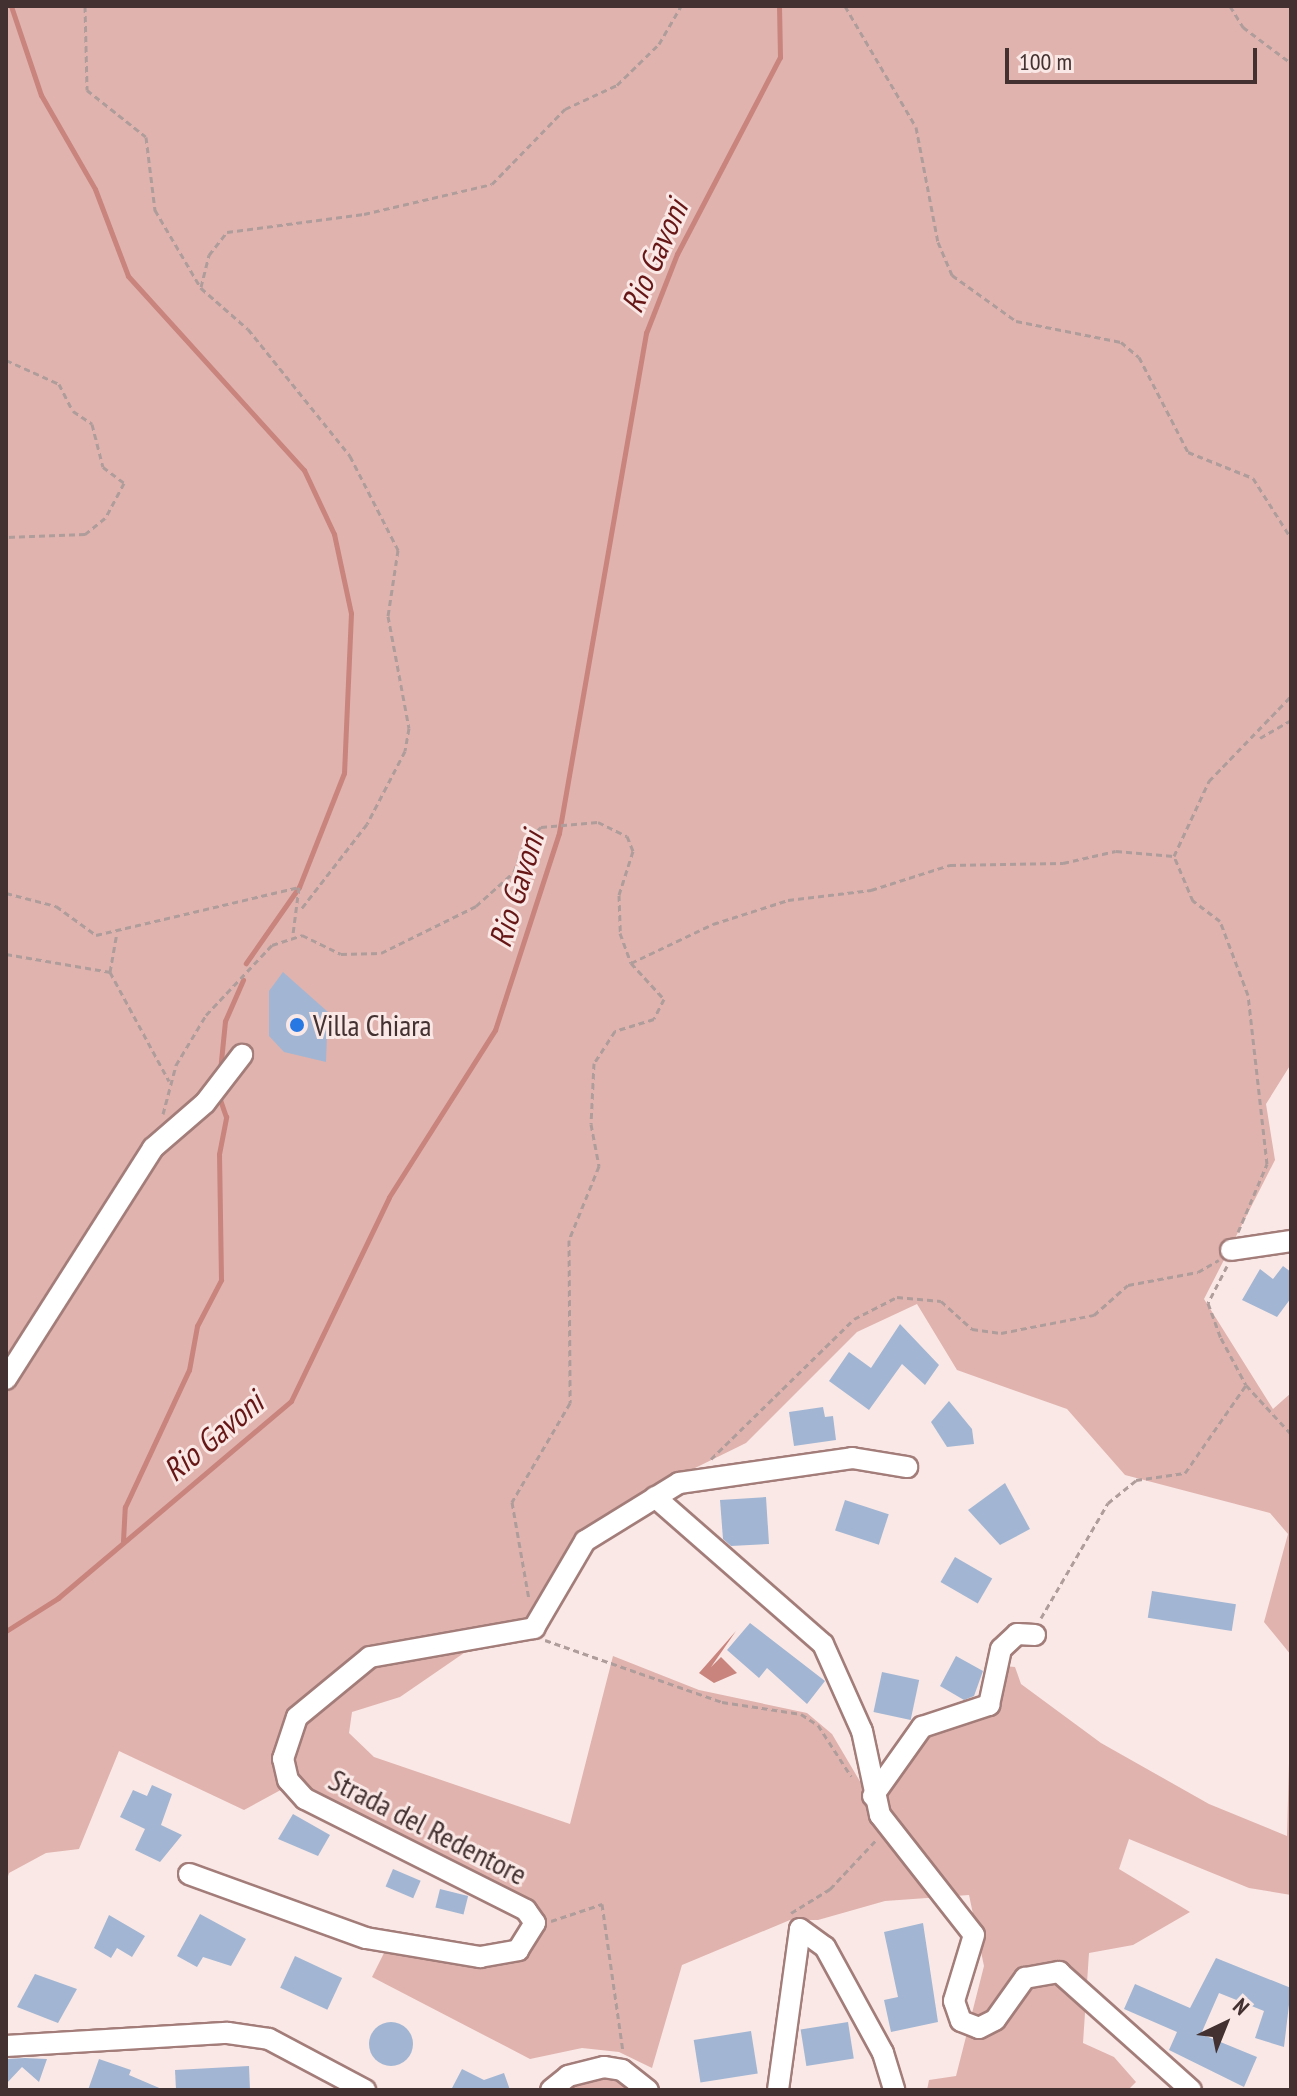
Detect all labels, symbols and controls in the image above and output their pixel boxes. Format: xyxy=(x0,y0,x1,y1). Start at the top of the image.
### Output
scale bar xyxy=(1009,32,1261,82)
text: 100 m xyxy=(1019,46,1072,77)
water label: Rio Gavoni xyxy=(612,194,696,318)
water label: Rio Gavoni xyxy=(480,827,552,951)
place label: Villa Chiara xyxy=(313,1007,431,1043)
marker: Villa Chiara xyxy=(288,1016,306,1034)
water label: Rio Gavoni xyxy=(155,1383,271,1489)
street label: Strada del Redentore xyxy=(323,1762,533,1892)
north arrow xyxy=(1185,1984,1265,2064)
text: N xyxy=(1227,1992,1255,2021)

